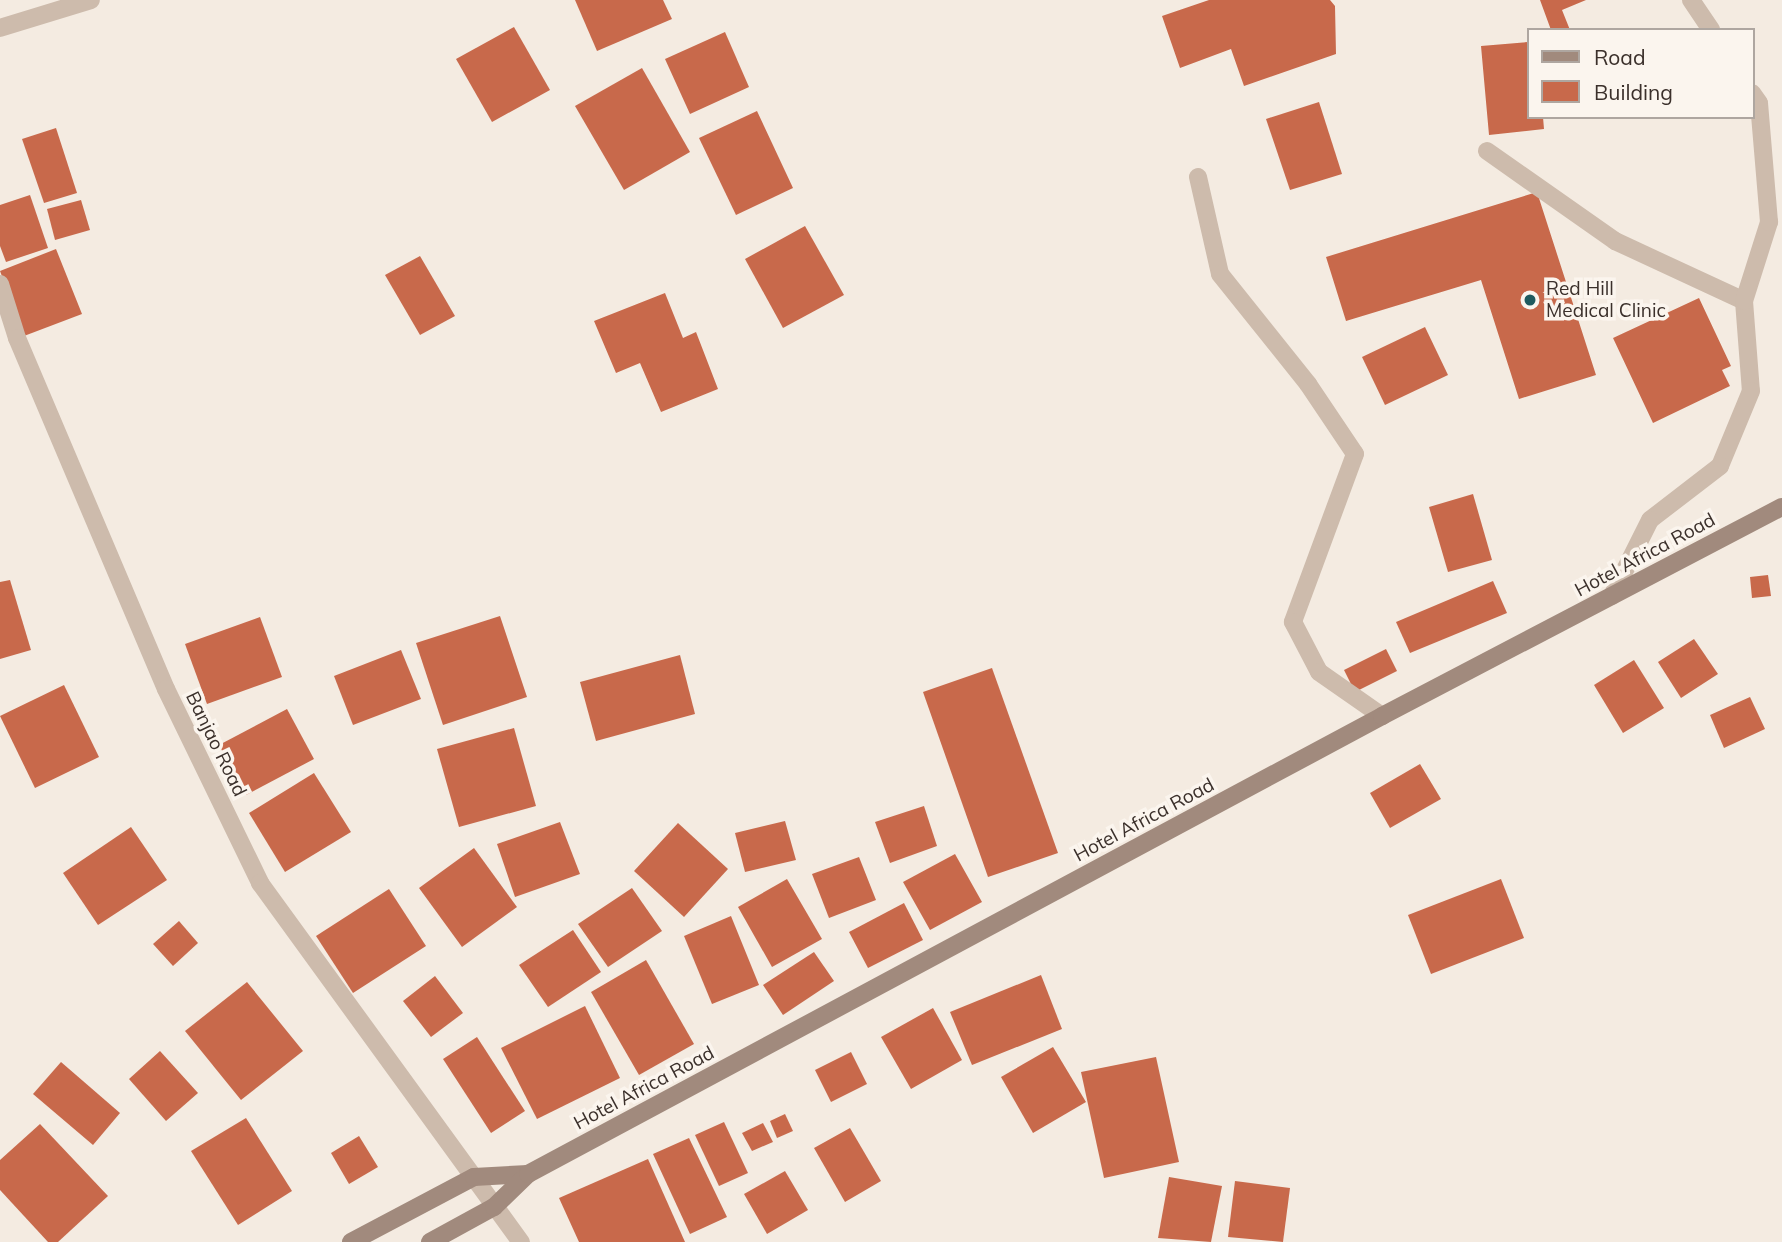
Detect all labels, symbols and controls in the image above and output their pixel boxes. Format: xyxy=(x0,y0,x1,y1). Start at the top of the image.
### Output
legend xyxy=(1526,28,1754,119)
text: Road xyxy=(1594,44,1645,70)
text: Building xyxy=(1594,79,1673,105)
place label: Red Hill Medical Clinic xyxy=(1546,278,1666,322)
marker: Red Hill Medical Clinic xyxy=(1520,290,1540,310)
street label: Hotel Africa Road xyxy=(1571,508,1719,602)
street label: Banjao Road xyxy=(181,688,251,800)
street label: Hotel Africa Road xyxy=(1070,773,1218,867)
street label: Hotel Africa Road xyxy=(570,1041,718,1135)

